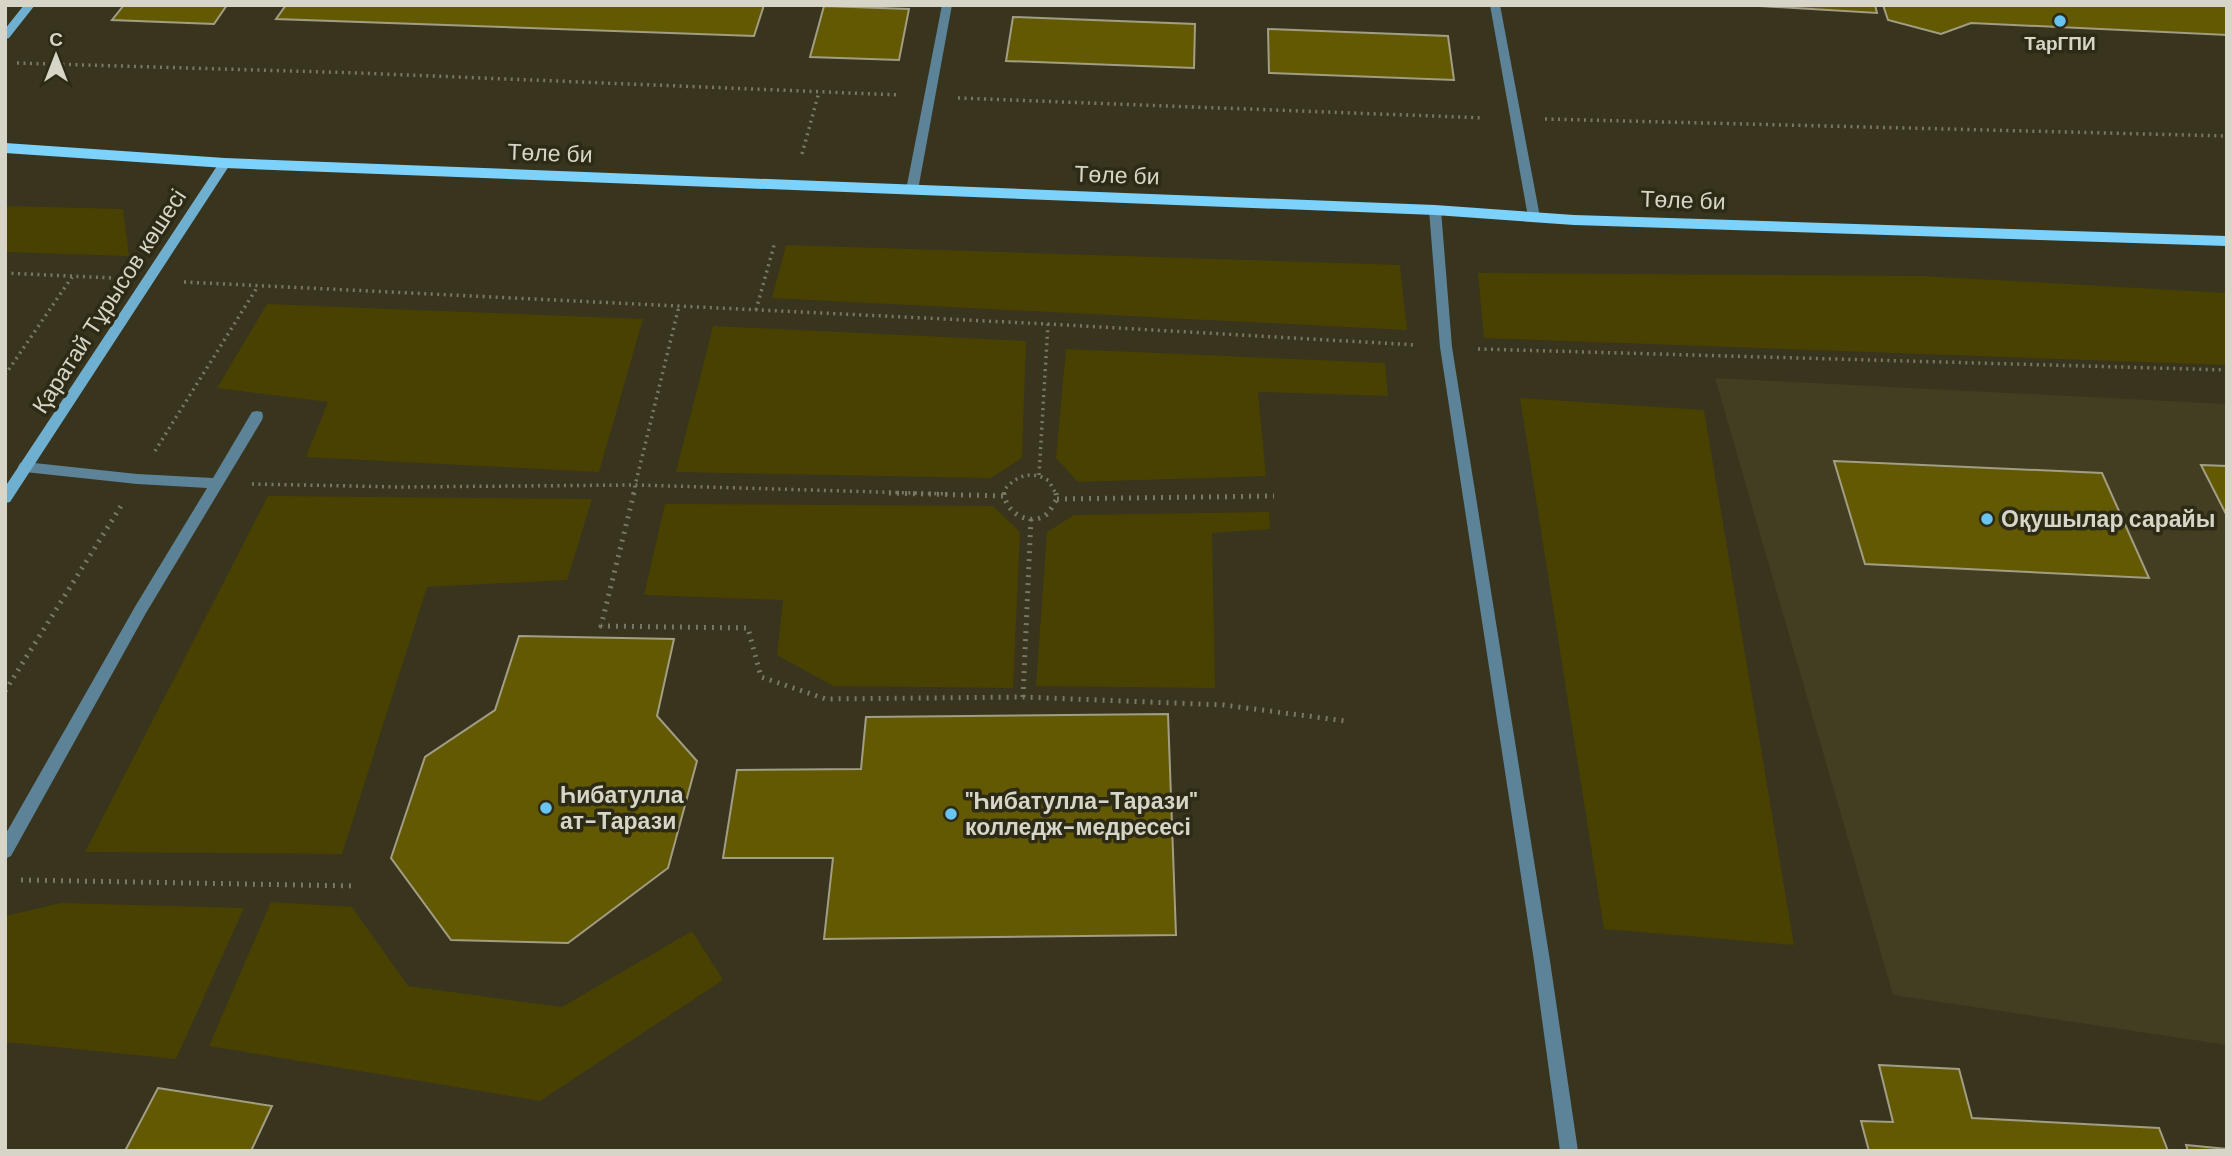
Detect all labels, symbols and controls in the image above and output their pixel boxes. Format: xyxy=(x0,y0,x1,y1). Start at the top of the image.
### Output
marker: ТарГПИ xyxy=(2052,13,2068,29)
north arrow xyxy=(21,21,91,91)
text: С xyxy=(49,27,63,52)
place label: ТарГПИ xyxy=(2024,31,2096,56)
street label: Төле би xyxy=(507,137,593,169)
street label: Төле би xyxy=(1074,159,1160,191)
street label: Қаратай Тұрысов көшесі xyxy=(25,183,193,419)
street label: Төле би xyxy=(1640,184,1726,216)
place label: Оқушылар сарайы xyxy=(2001,504,2215,534)
marker: Оқушылар сарайы xyxy=(1979,511,1995,527)
place label: Һибатулла ат-Тарази xyxy=(560,780,684,836)
place label: "Һибатулла-Тарази" колледж-медресесі xyxy=(965,786,1198,842)
marker: Һибатулла ат-Тарази xyxy=(538,800,554,816)
marker: "Һибатулла-Тарази" колледж-медресесі xyxy=(943,806,959,822)

